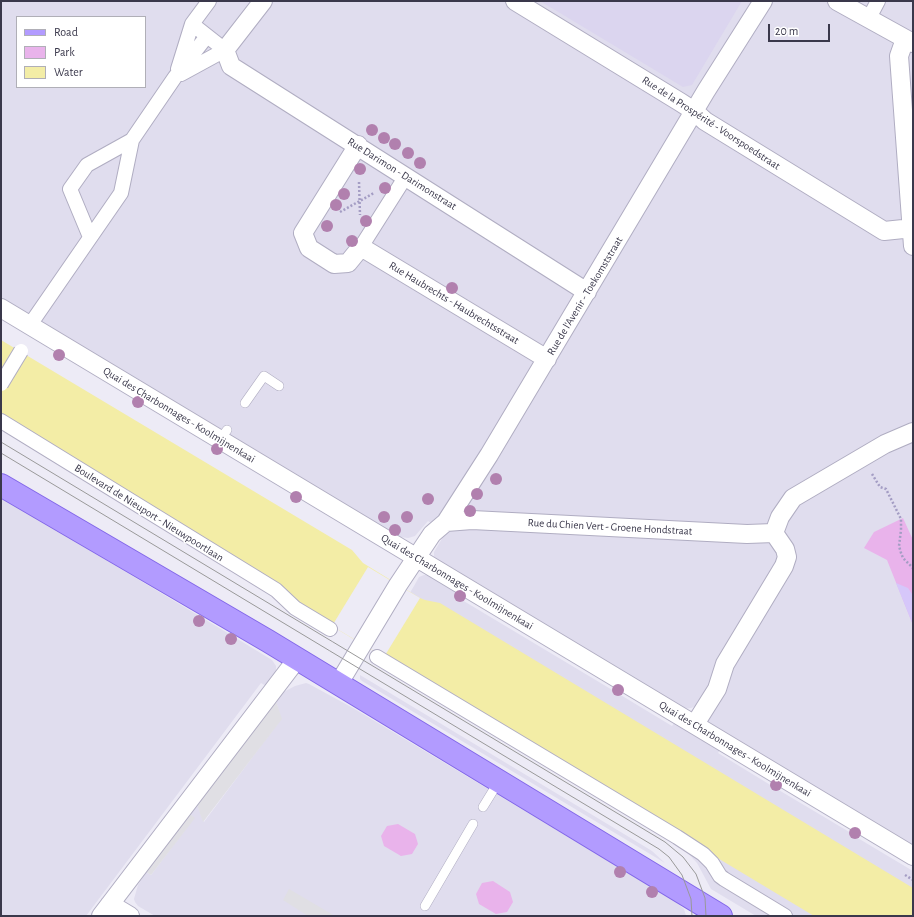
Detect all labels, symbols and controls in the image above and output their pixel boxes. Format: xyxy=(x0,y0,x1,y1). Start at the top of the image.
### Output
legend xyxy=(16,16,146,88)
scale bar xyxy=(770,16,832,42)
text: 20 m xyxy=(775,25,798,37)
text: Road xyxy=(54,26,78,38)
text: Park xyxy=(54,46,75,58)
text: Water xyxy=(54,66,83,78)
street label: Rue de la Prospérité - Voorspoedstraat xyxy=(639,73,783,173)
street label: Rue Darimon - Darimonstraat xyxy=(345,135,459,213)
street label: Rue de l'Avenir - Toekomststraat xyxy=(544,234,626,358)
street label: Rue Haubrechts - Haubrechtsstraat xyxy=(387,259,521,347)
street label: Quai des Charbonnages - Koolmijnenkaai xyxy=(100,364,258,466)
street label: Boulevard de Nieuport - Nieuwpoortlaan xyxy=(72,461,226,565)
street label: Rue du Chien Vert - Groene Hondstraat xyxy=(527,516,693,538)
street label: Quai des Charbonnages - Koolmijnenkaai xyxy=(378,531,536,633)
street label: Quai des Charbonnages - Koolmijnenkaai xyxy=(656,698,814,800)

